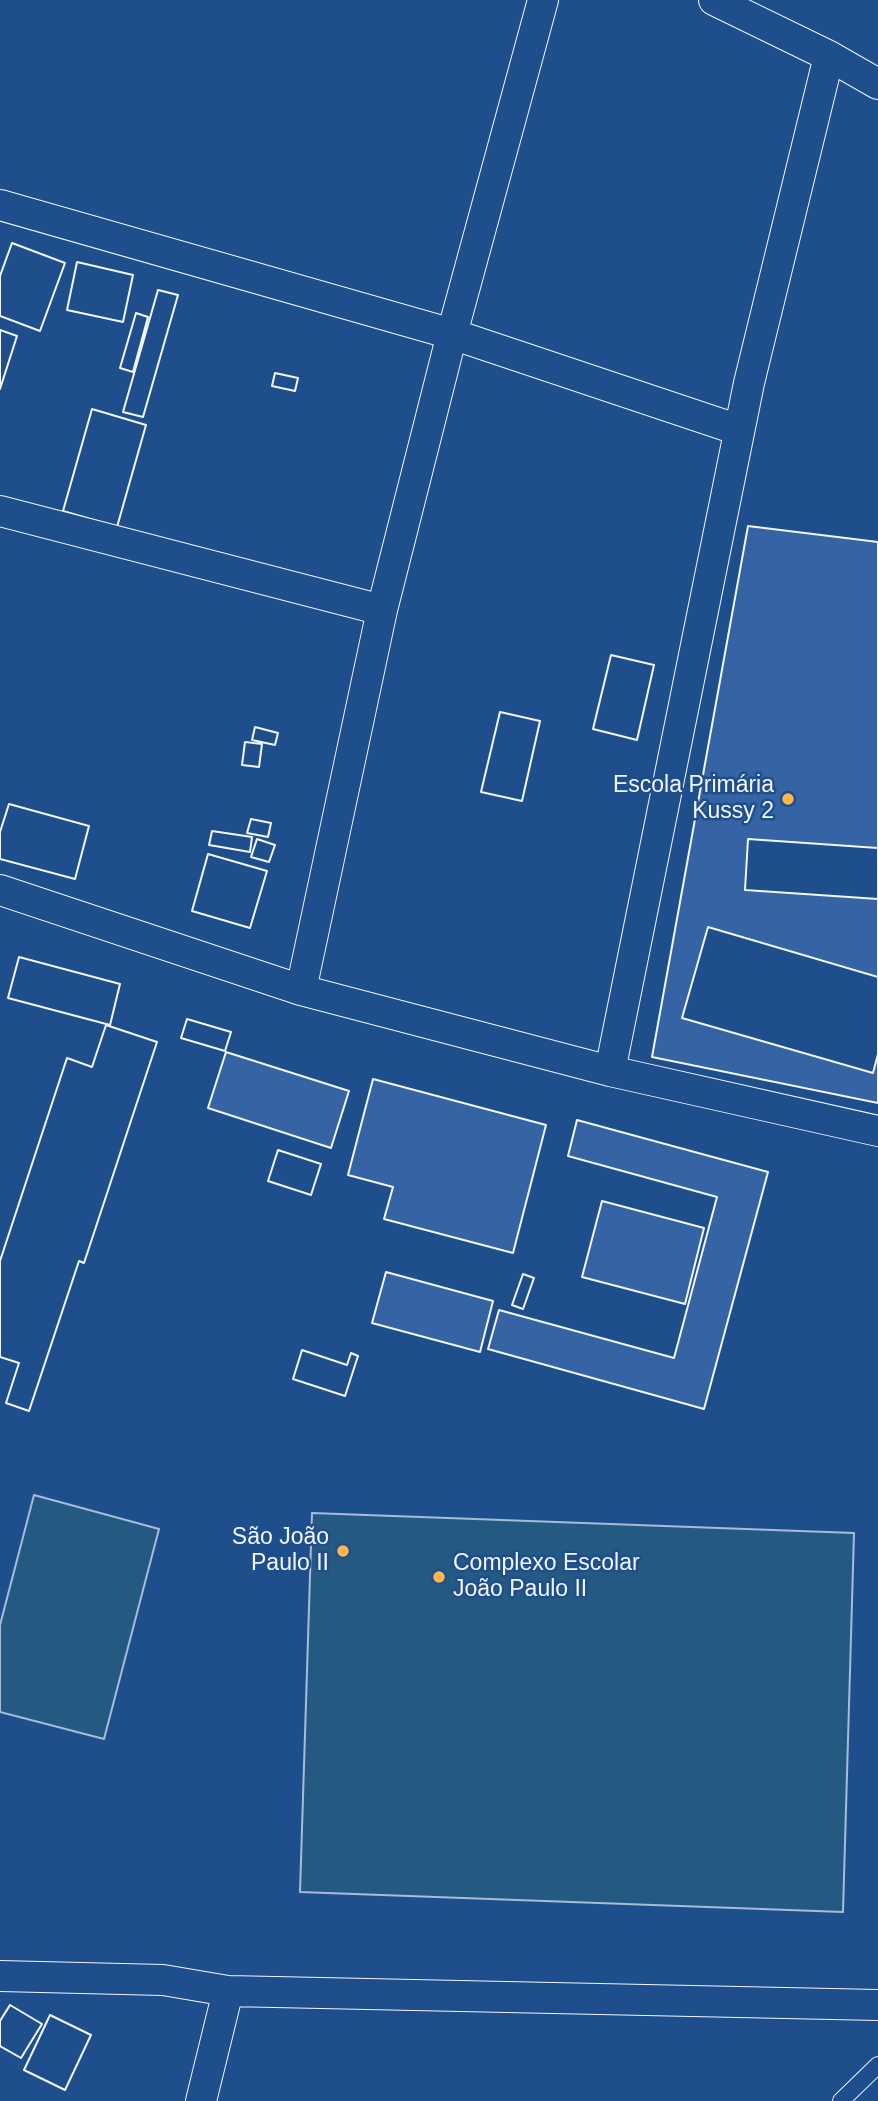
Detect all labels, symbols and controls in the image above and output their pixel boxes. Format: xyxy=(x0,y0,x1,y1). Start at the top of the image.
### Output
place label: Escola Primária Kussy 2 xyxy=(613,772,774,826)
marker: Escola Primária Kussy 2 xyxy=(780,791,796,807)
place label: São João Paulo II xyxy=(232,1524,329,1578)
marker: São João Paulo II xyxy=(335,1543,351,1559)
place label: Complexo Escolar João Paulo II xyxy=(453,1550,640,1604)
marker: Complexo Escolar João Paulo II xyxy=(431,1569,447,1585)

